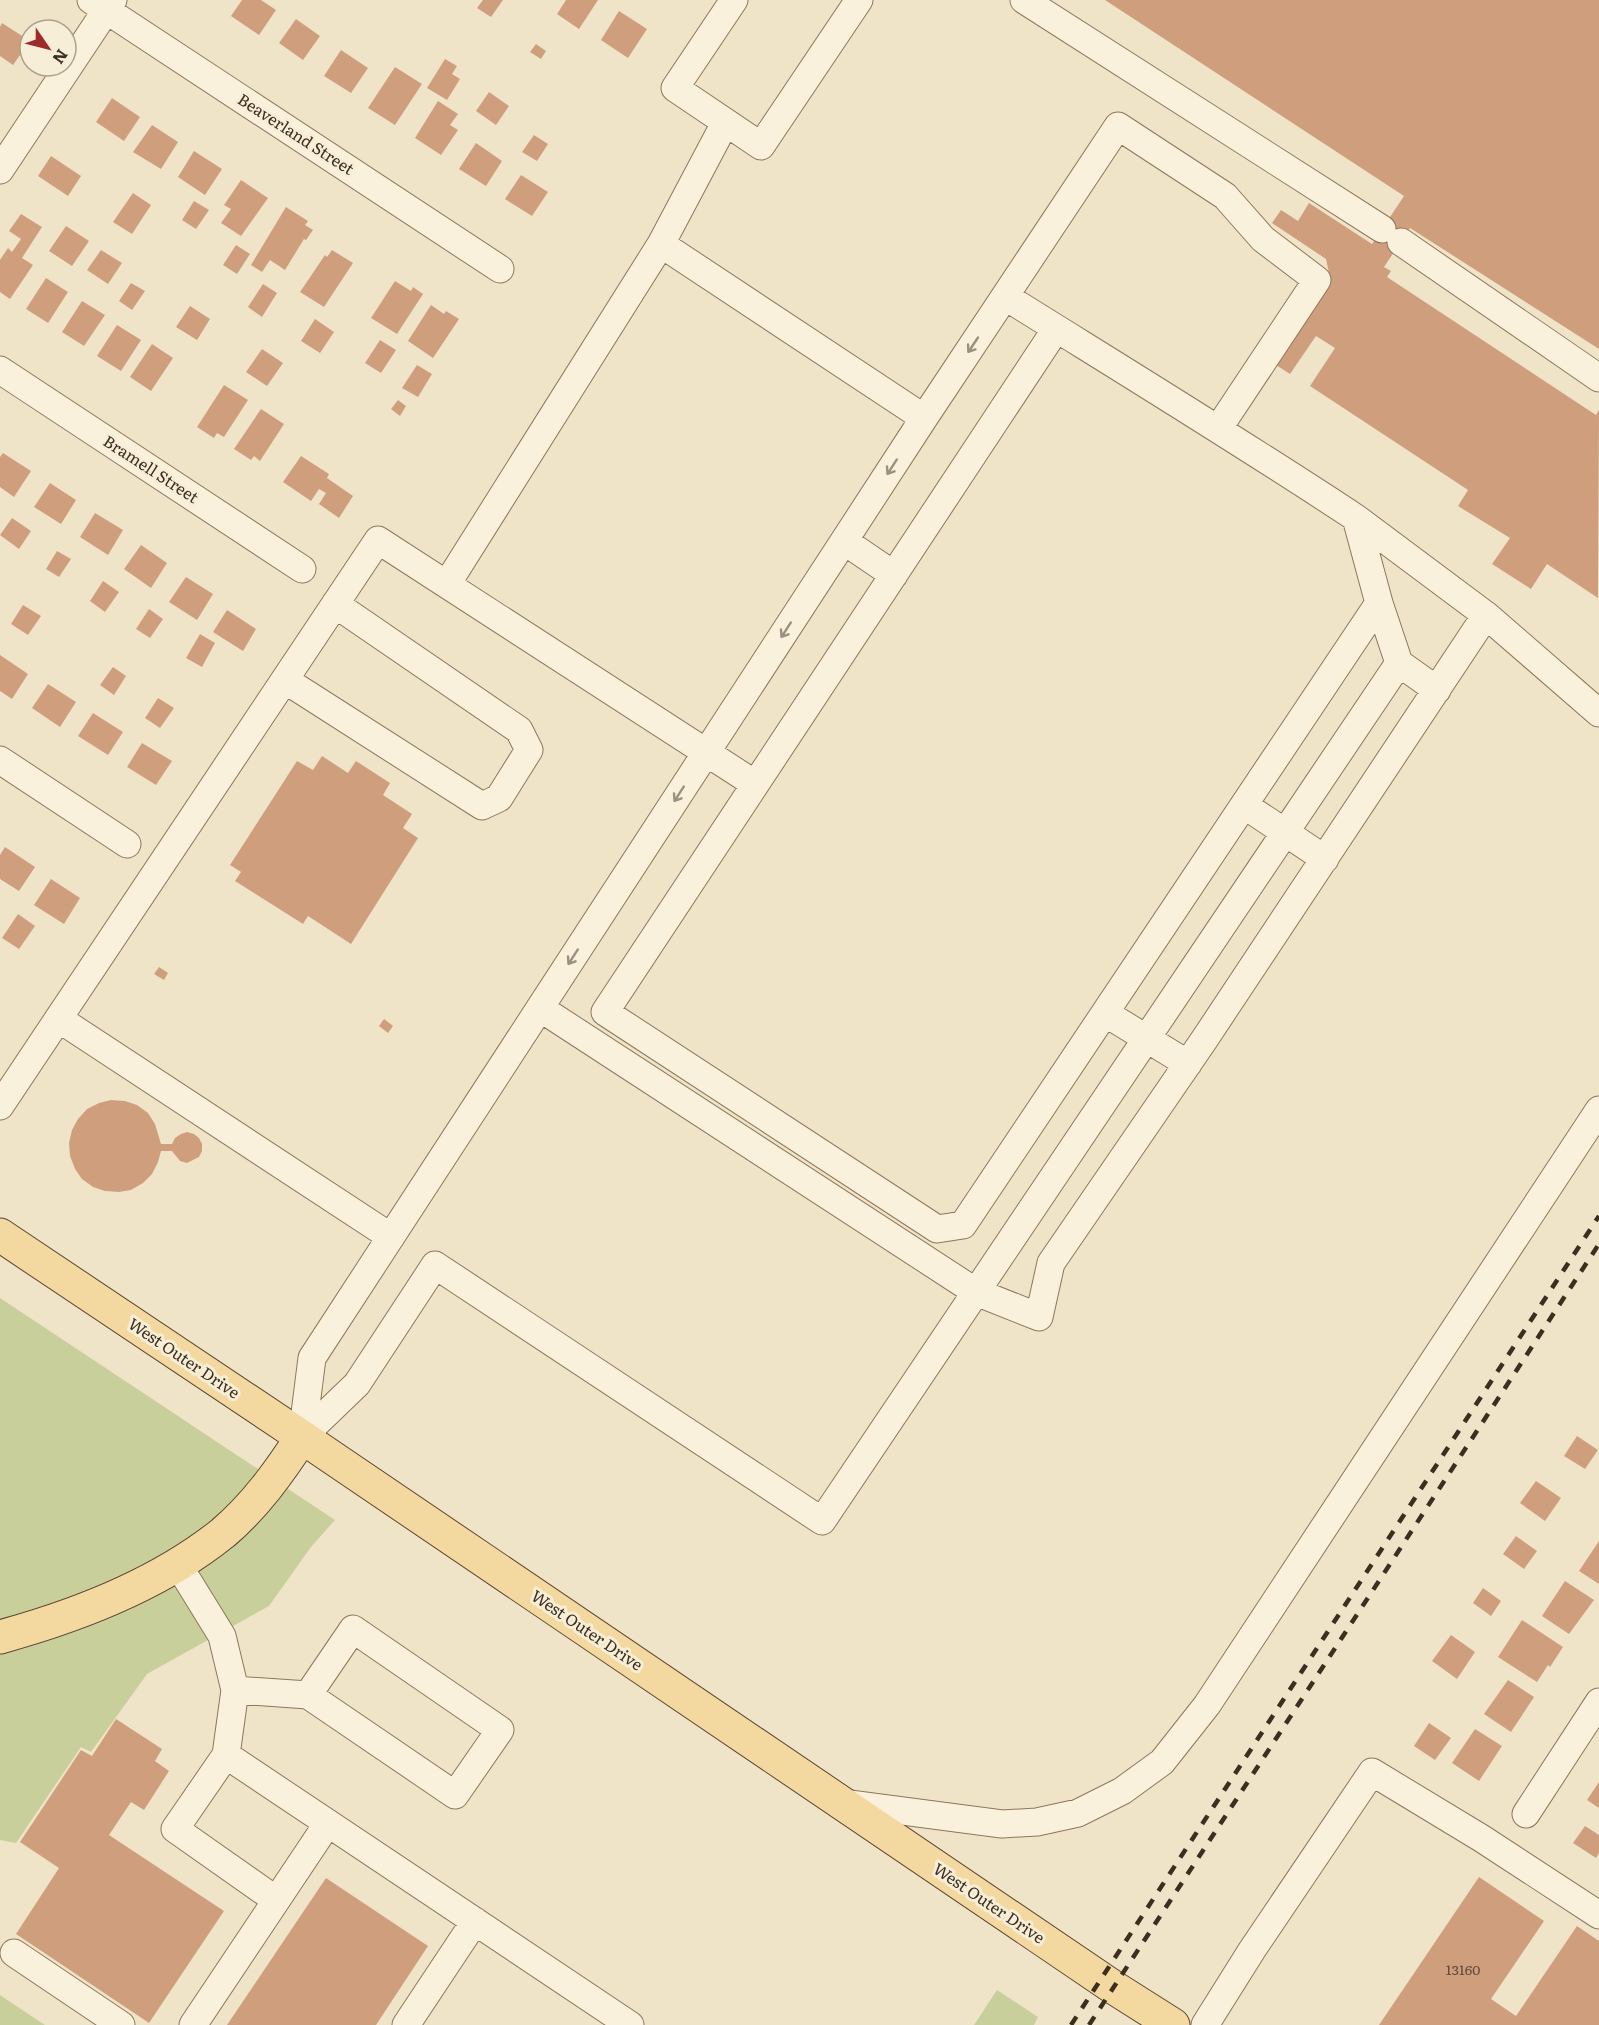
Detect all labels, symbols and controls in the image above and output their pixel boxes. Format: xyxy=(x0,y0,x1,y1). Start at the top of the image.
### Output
north arrow xyxy=(18,18,78,78)
text: N xyxy=(47,45,75,70)
street label: Beaverland Street xyxy=(234,86,360,180)
one-way arrow xyxy=(967,337,979,353)
street label: Bramell Street xyxy=(99,428,205,508)
one-way arrow xyxy=(886,458,898,475)
one-way arrow xyxy=(780,622,792,638)
one-way arrow xyxy=(673,785,685,802)
one-way arrow xyxy=(566,948,578,965)
street label: West Outer Drive xyxy=(124,1311,245,1403)
street label: West Outer Drive xyxy=(527,1583,648,1675)
street label: West Outer Drive xyxy=(929,1856,1050,1948)
house number: 13160 xyxy=(1446,1959,1480,1979)

